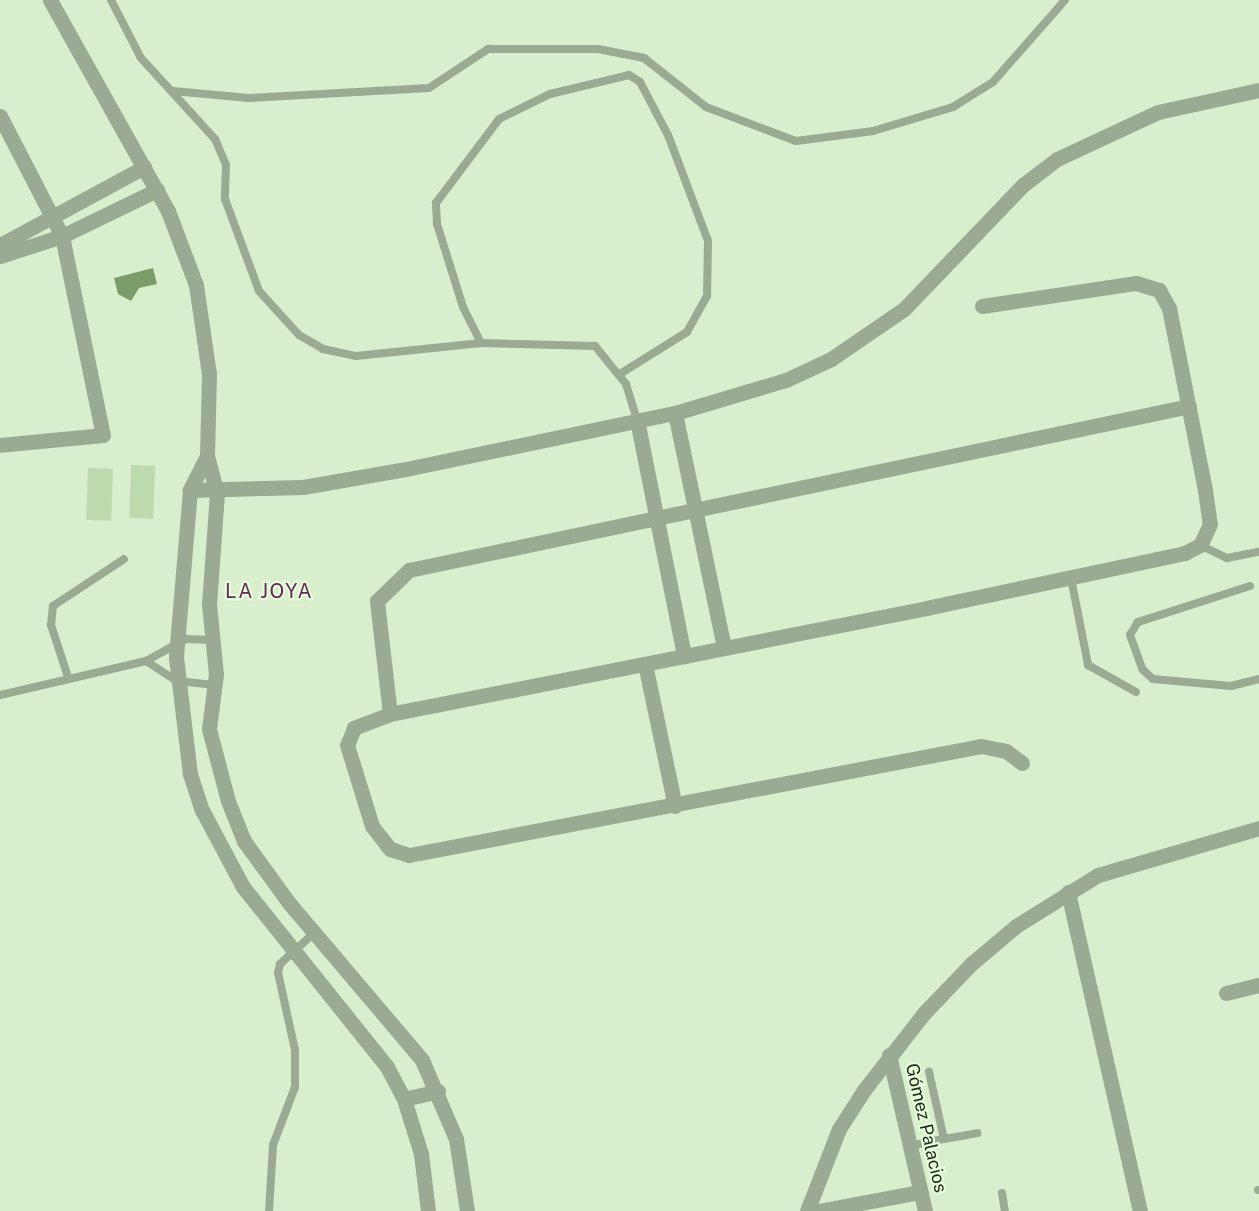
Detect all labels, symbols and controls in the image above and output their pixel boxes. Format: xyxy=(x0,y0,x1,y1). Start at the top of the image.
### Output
district label: LA JOYA xyxy=(225,579,313,603)
street label: Gómez Palacios xyxy=(901,1061,951,1195)

